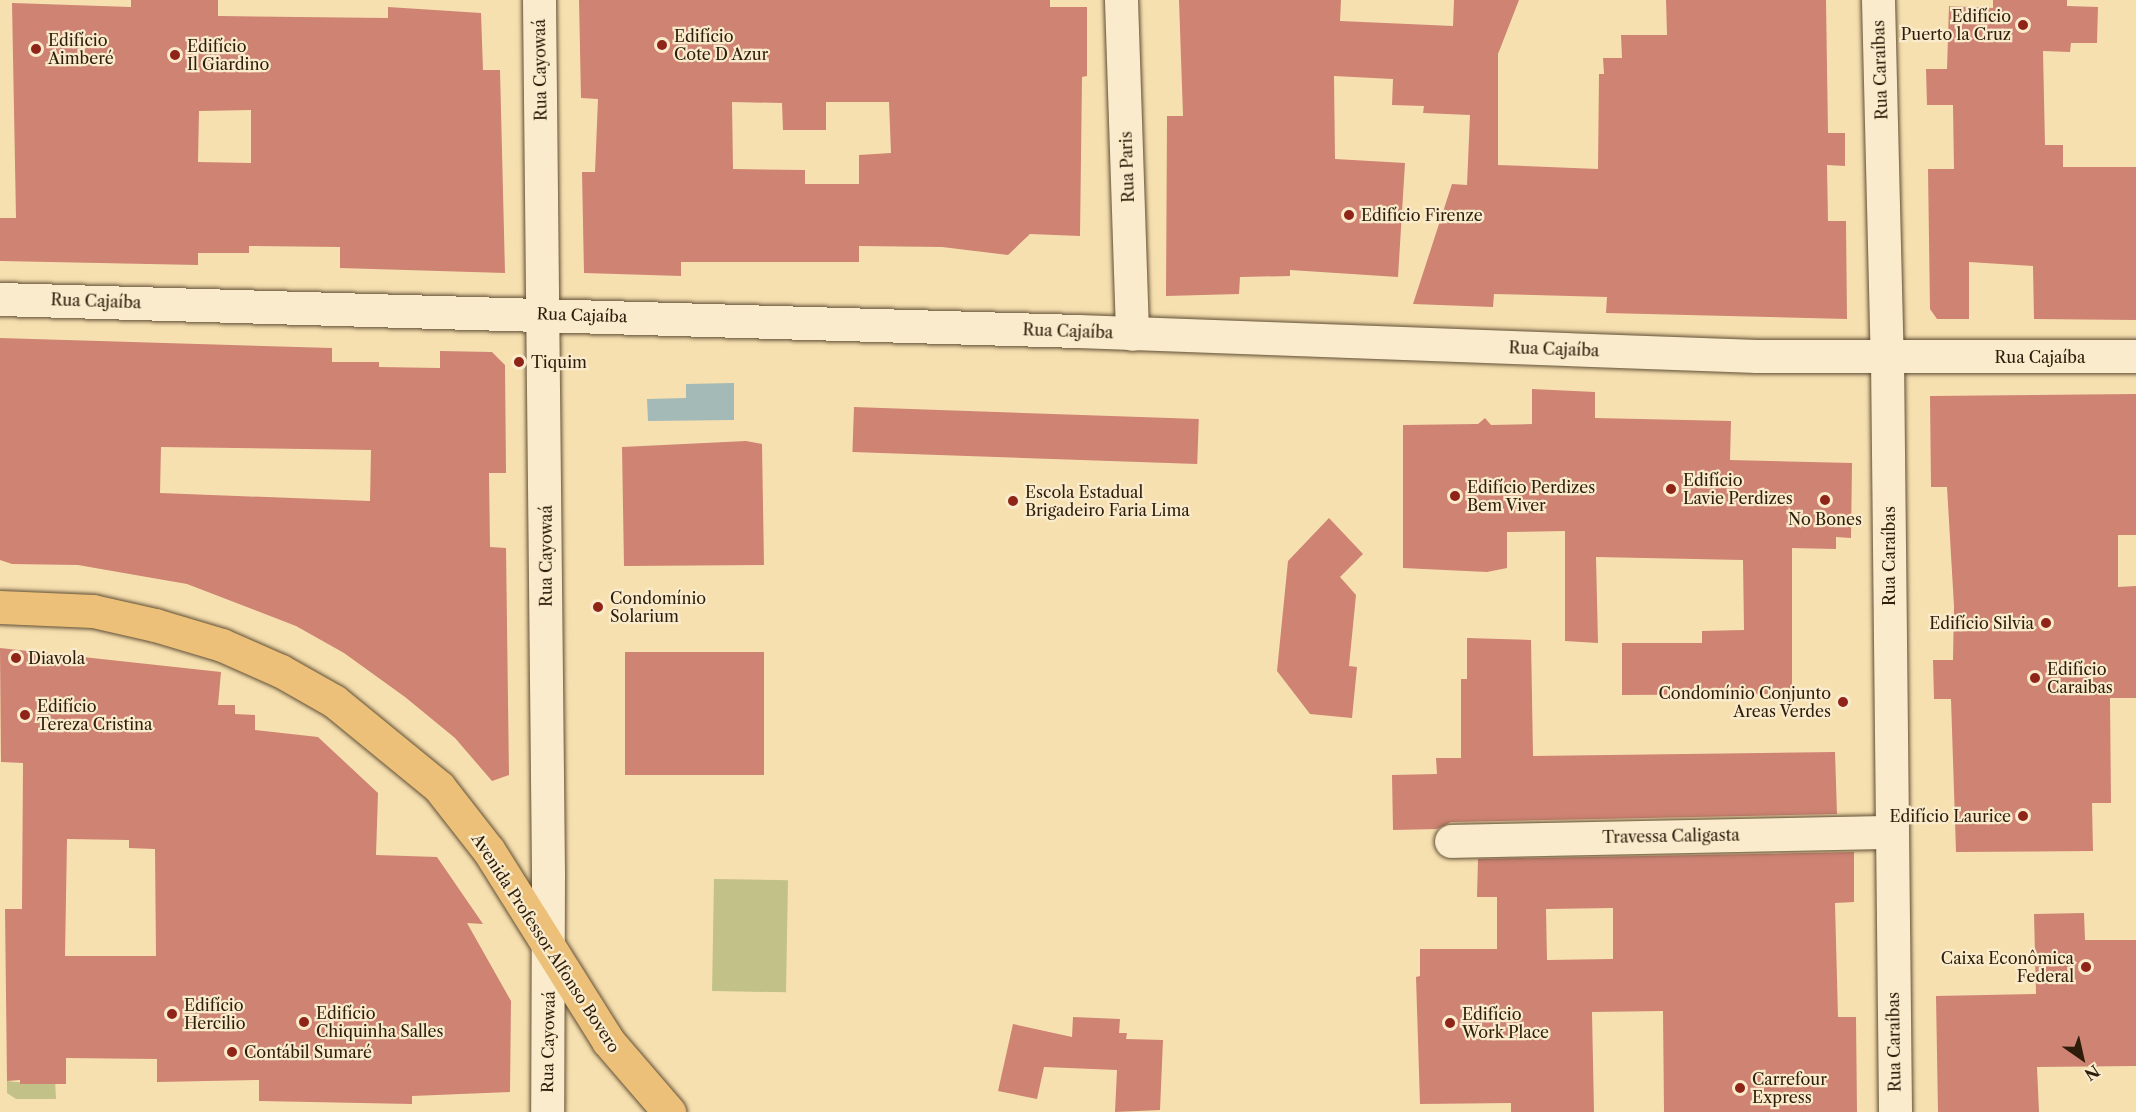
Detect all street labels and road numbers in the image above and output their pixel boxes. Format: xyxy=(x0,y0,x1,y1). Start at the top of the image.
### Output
street label: Rua Cayowaá xyxy=(530,19,550,121)
street label: Rua Caraíbas xyxy=(1869,20,1891,120)
street label: Rua Paris xyxy=(1116,131,1138,203)
street label: Rua Cajaíba xyxy=(50,290,142,312)
street label: Rua Cajaíba xyxy=(536,304,628,326)
street label: Rua Cajaíba xyxy=(1022,320,1114,342)
street label: Rua Cajaíba xyxy=(1508,338,1600,360)
street label: Rua Cajaíba xyxy=(1995,347,2085,367)
street label: Rua Cayowaá xyxy=(536,505,556,607)
street label: Rua Caraíbas xyxy=(1879,506,1899,606)
street label: Travessa Caligasta xyxy=(1602,825,1740,847)
street label: Avenida Professor Alfonso Bovero xyxy=(468,829,624,1057)
street label: Rua Cayowaá xyxy=(538,991,558,1093)
street label: Rua Caraíbas xyxy=(1884,992,1904,1092)

